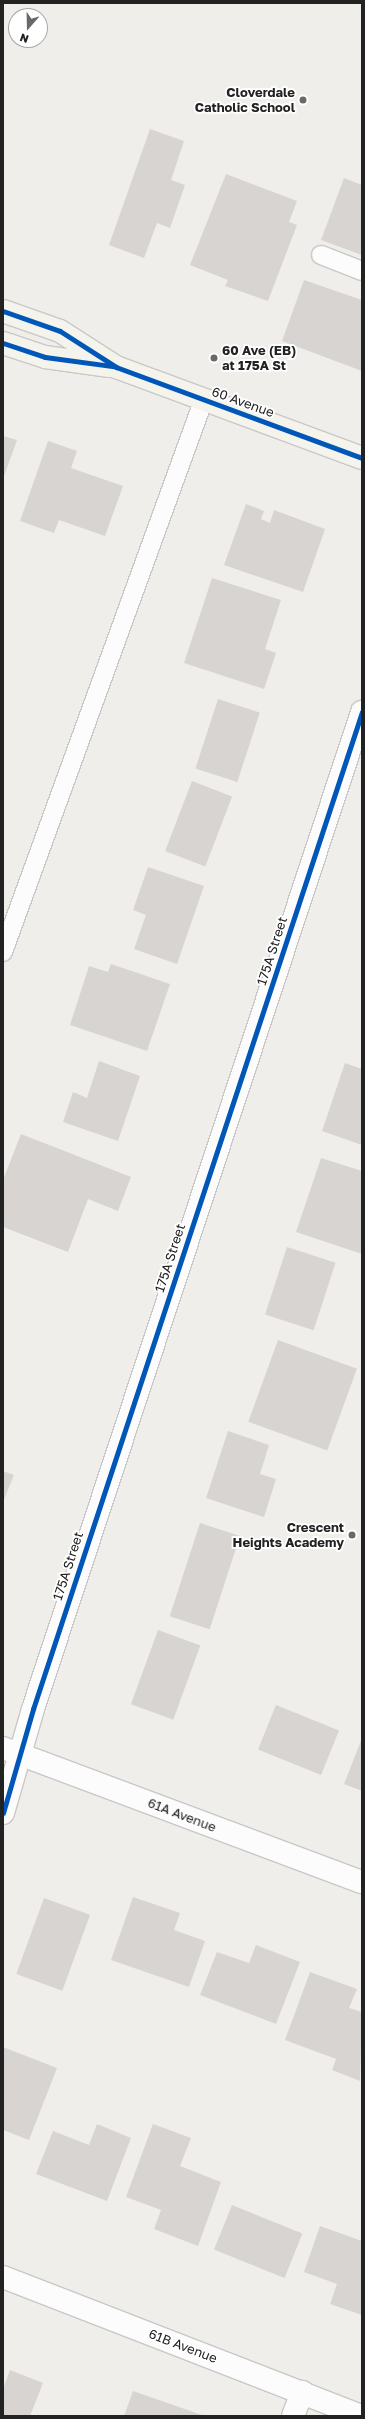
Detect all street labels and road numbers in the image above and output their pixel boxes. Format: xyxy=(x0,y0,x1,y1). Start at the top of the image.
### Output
street label: 60 Avenue xyxy=(210,384,276,420)
street label: 175A Street xyxy=(254,915,290,987)
street label: 175A Street xyxy=(152,1222,188,1294)
street label: 175A Street xyxy=(50,1530,86,1602)
street label: 61A Avenue xyxy=(146,1795,218,1835)
street label: 61B Avenue xyxy=(147,2326,219,2366)

